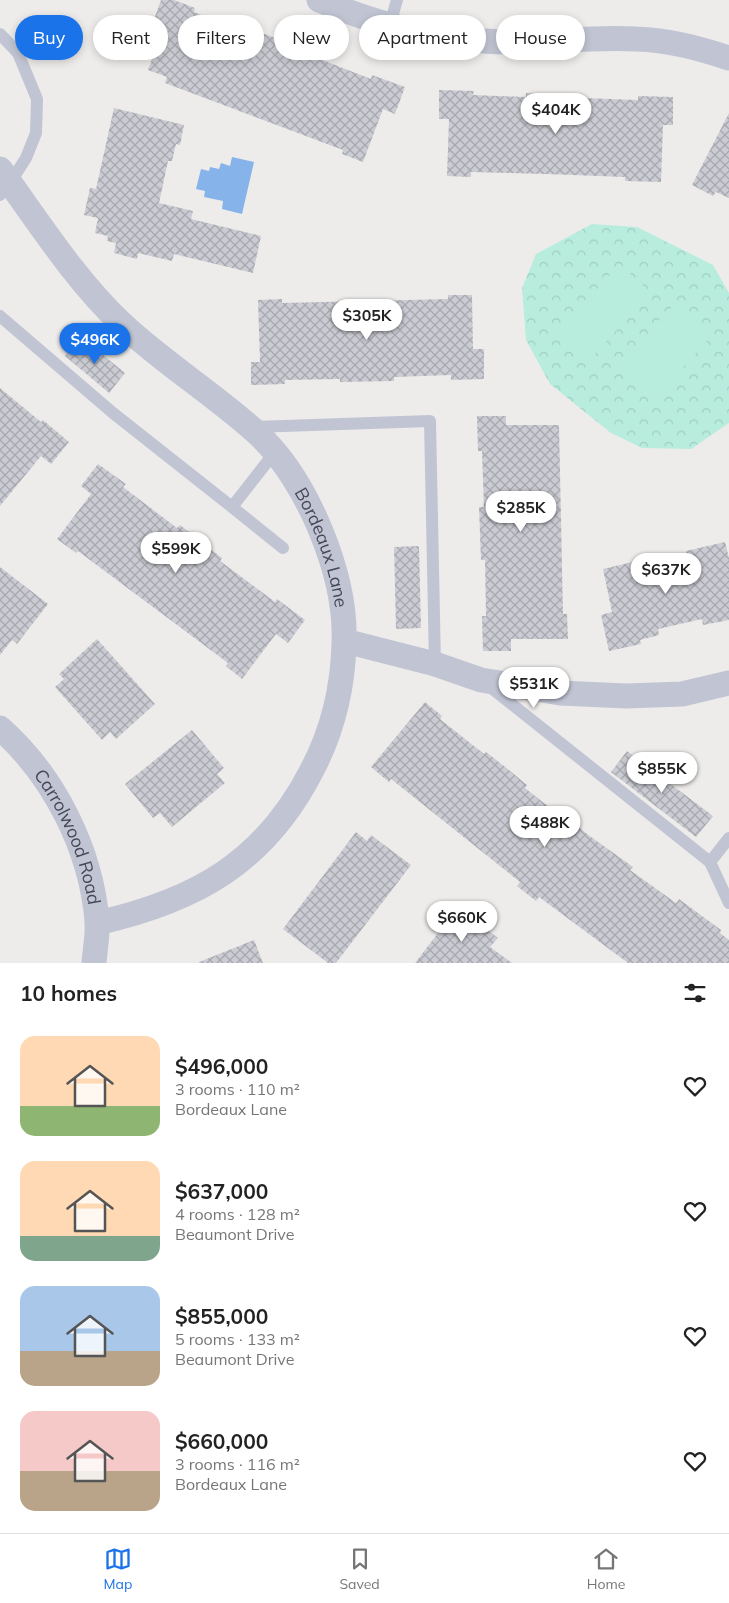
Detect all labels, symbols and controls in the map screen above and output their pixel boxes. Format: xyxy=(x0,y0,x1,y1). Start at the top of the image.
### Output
chip: Buy xyxy=(15,15,83,60)
chip: Rent xyxy=(93,15,168,60)
chip: Filters xyxy=(178,15,264,60)
chip: New xyxy=(274,15,349,60)
chip: Apartment xyxy=(359,15,486,60)
chip: House xyxy=(496,15,585,60)
pin: $404K xyxy=(521,92,591,135)
text: $404K xyxy=(531,99,581,119)
pin: $305K xyxy=(332,298,402,341)
text: $305K xyxy=(342,305,392,325)
pin: $496K xyxy=(60,322,130,365)
text: $496K xyxy=(70,329,120,349)
street label: Bordeaux Lane xyxy=(290,483,353,609)
pin: $285K xyxy=(486,490,556,533)
text: $285K xyxy=(496,497,546,517)
pin: $599K xyxy=(141,532,211,574)
text: $599K xyxy=(151,538,201,558)
pin: $637K xyxy=(631,552,701,595)
text: $637K xyxy=(641,559,691,579)
pin: $531K xyxy=(499,666,569,709)
text: $531K xyxy=(509,673,559,693)
pin: $855K xyxy=(627,752,697,794)
text: $855K xyxy=(637,758,687,778)
street label: Carrolwood Road xyxy=(30,764,106,906)
pin: $488K xyxy=(510,806,580,848)
text: $488K xyxy=(520,812,570,832)
pin: $660K xyxy=(427,900,497,943)
text: $660K xyxy=(437,907,487,927)
icon: filters xyxy=(681,979,709,1007)
text: 10 homes xyxy=(20,980,117,1006)
text: $496,000 xyxy=(175,1053,268,1079)
icon: home xyxy=(60,1056,120,1116)
icon: heart xyxy=(681,1072,709,1100)
text: 3 rooms · 110 m² xyxy=(175,1079,300,1099)
text: Bordeaux Lane xyxy=(175,1099,287,1119)
text: $637,000 xyxy=(175,1178,268,1204)
icon: home xyxy=(60,1181,120,1241)
icon: heart xyxy=(681,1197,709,1225)
text: 4 rooms · 128 m² xyxy=(175,1204,300,1224)
text: Beaumont Drive xyxy=(175,1224,294,1244)
text: $855,000 xyxy=(175,1303,268,1329)
icon: home xyxy=(60,1306,120,1366)
icon: heart xyxy=(681,1322,709,1350)
text: 5 rooms · 133 m² xyxy=(175,1329,300,1349)
text: Beaumont Drive xyxy=(175,1349,294,1369)
text: $660,000 xyxy=(175,1428,268,1454)
icon: home xyxy=(60,1431,120,1491)
icon: heart xyxy=(681,1447,709,1475)
text: 3 rooms · 116 m² xyxy=(175,1454,300,1474)
text: Bordeaux Lane xyxy=(175,1474,287,1494)
tab: Map xyxy=(104,1545,132,1593)
tab: Saved xyxy=(339,1545,380,1593)
tab: Home xyxy=(587,1545,625,1593)

